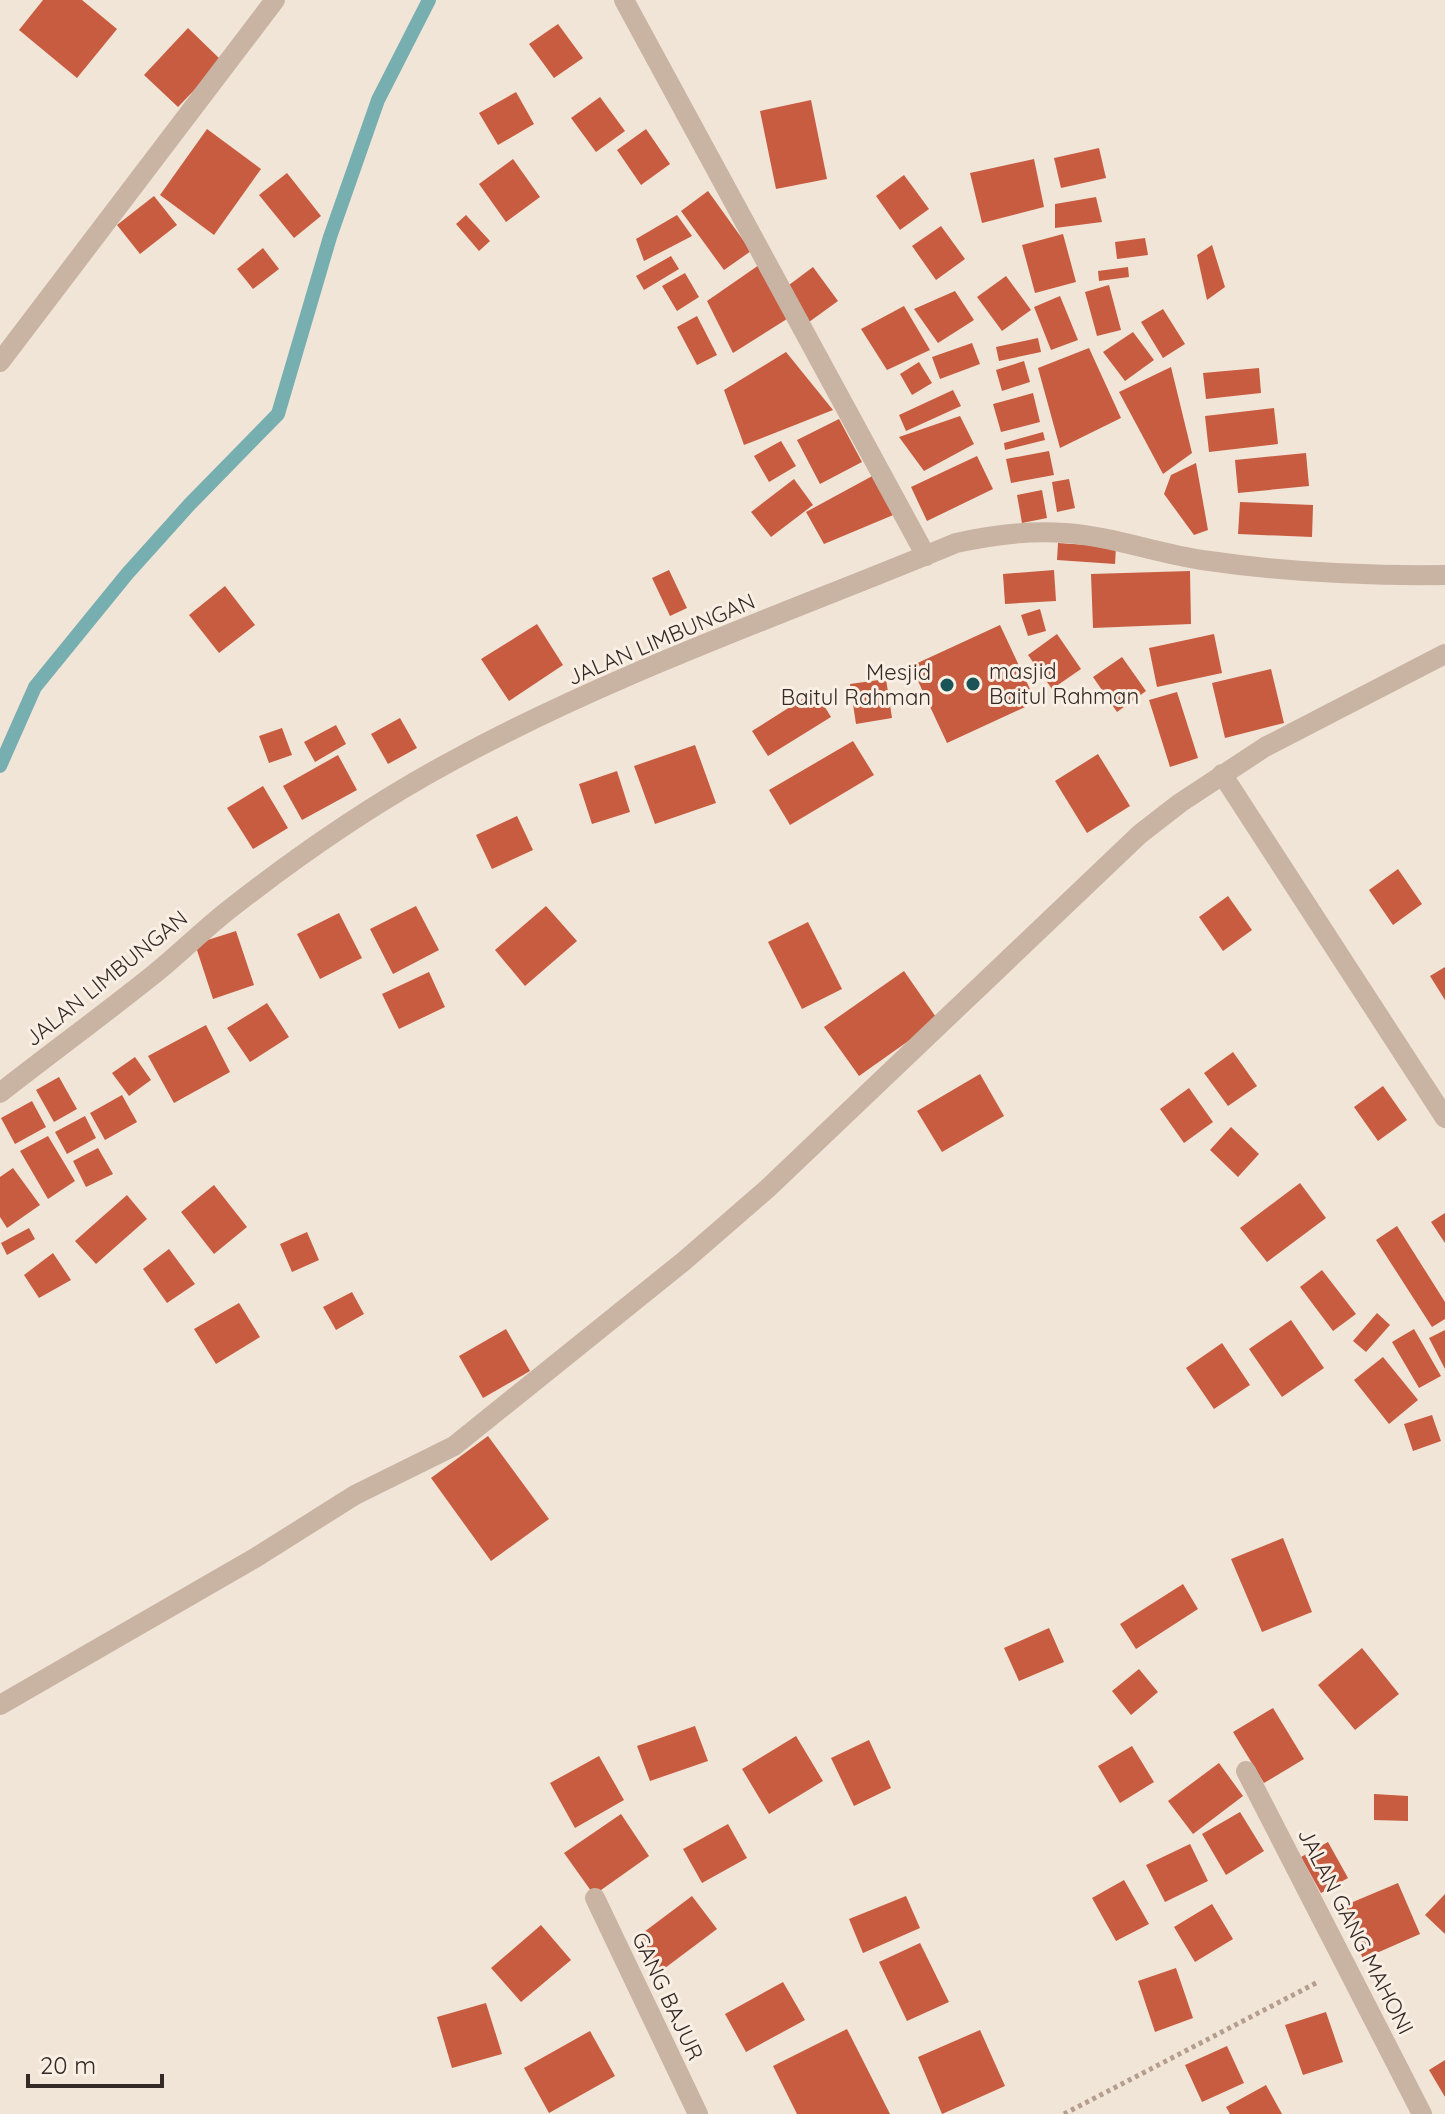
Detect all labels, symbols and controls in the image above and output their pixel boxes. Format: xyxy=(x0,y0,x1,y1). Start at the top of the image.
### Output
street label: JALAN LIMBUNGAN xyxy=(563,587,759,691)
place label: masjid Baitul Rahman xyxy=(989,657,1139,710)
place label: Mesjid Baitul Rahman xyxy=(781,658,931,711)
marker: masjid Baitul Rahman xyxy=(964,675,982,693)
marker: Mesjid Baitul Rahman xyxy=(938,676,956,694)
street label: JALAN LIMBUNGAN xyxy=(19,904,193,1052)
street label: JALAN GANG MAHONI xyxy=(1292,1823,1420,2039)
street label: GANG BAJUR xyxy=(626,1927,710,2065)
scale bar xyxy=(28,2038,162,2088)
text: 20 m xyxy=(40,2050,96,2080)

